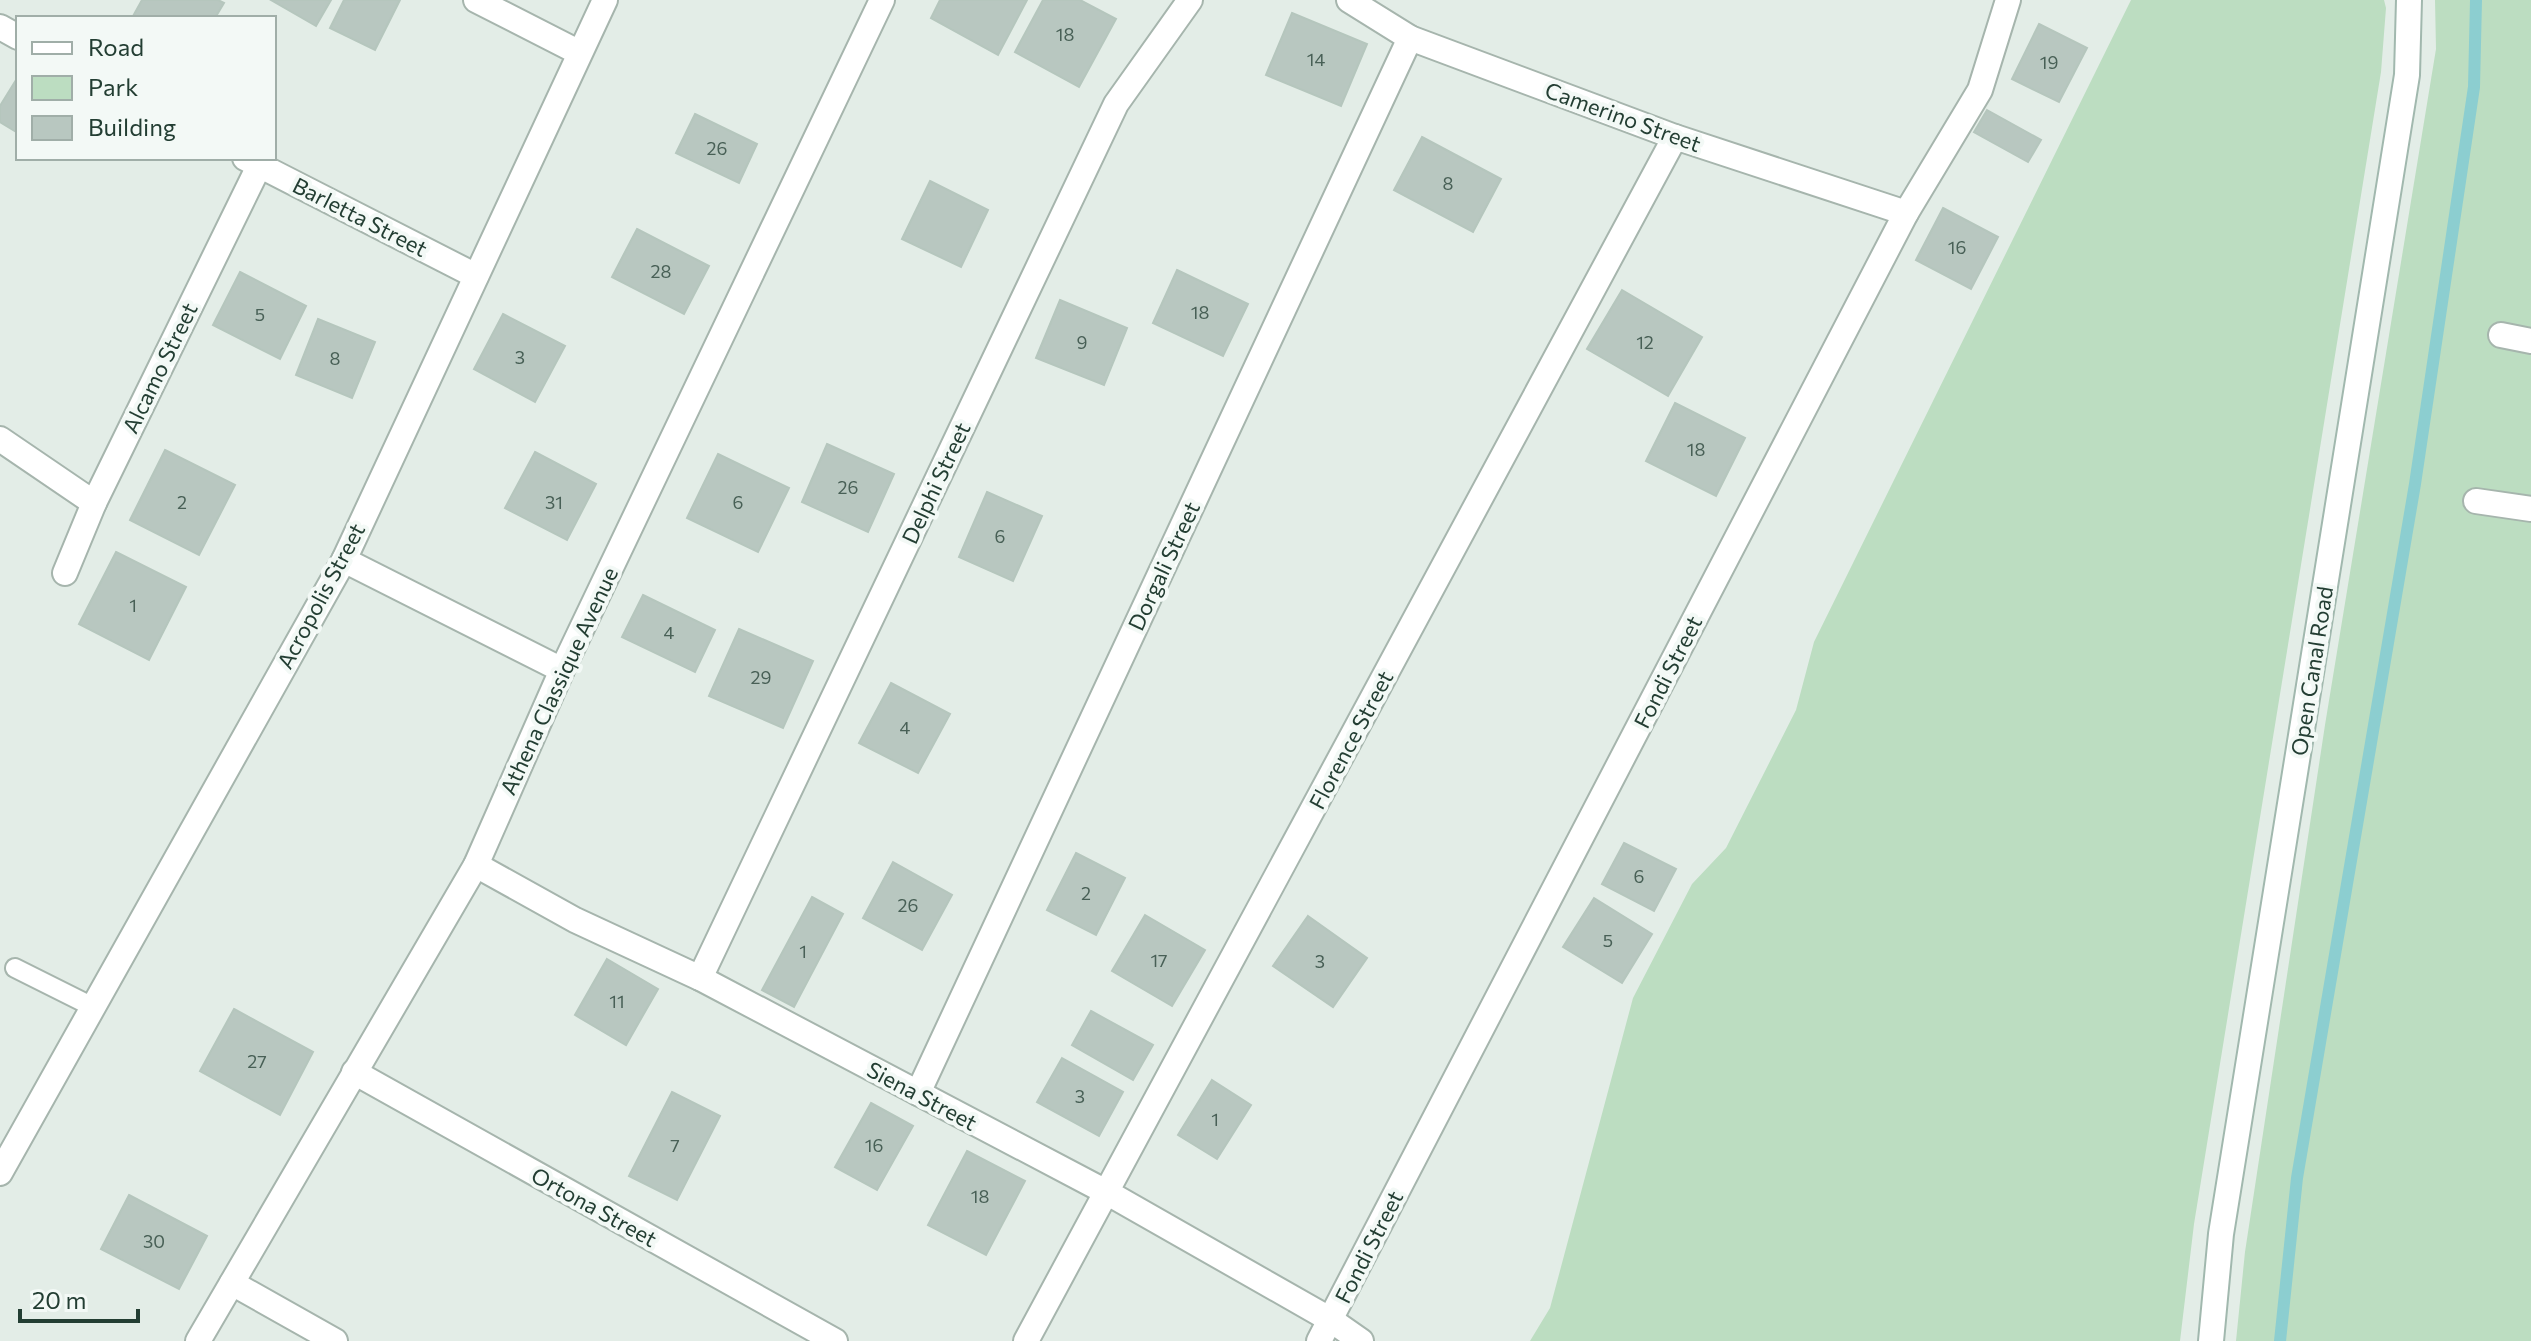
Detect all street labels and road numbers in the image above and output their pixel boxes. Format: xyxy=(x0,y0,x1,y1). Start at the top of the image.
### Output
street label: Camerino Street xyxy=(1542,76,1705,157)
street label: Barletta Street xyxy=(288,171,432,262)
street label: Alcamo Street xyxy=(116,298,203,437)
street label: Delphi Street xyxy=(896,418,975,548)
street label: Dorgali Street xyxy=(1122,497,1205,635)
street label: Acropolis Street xyxy=(271,518,370,673)
street label: Athena Classique Avenue xyxy=(494,563,623,799)
street label: Open Canal Road xyxy=(2285,584,2338,758)
street label: Fondi Street xyxy=(1628,611,1707,733)
street label: Florence Street xyxy=(1303,666,1398,814)
street label: Siena Street xyxy=(863,1055,982,1136)
street label: Ortona Street xyxy=(527,1161,662,1252)
street label: Fondi Street xyxy=(1329,1186,1408,1308)

